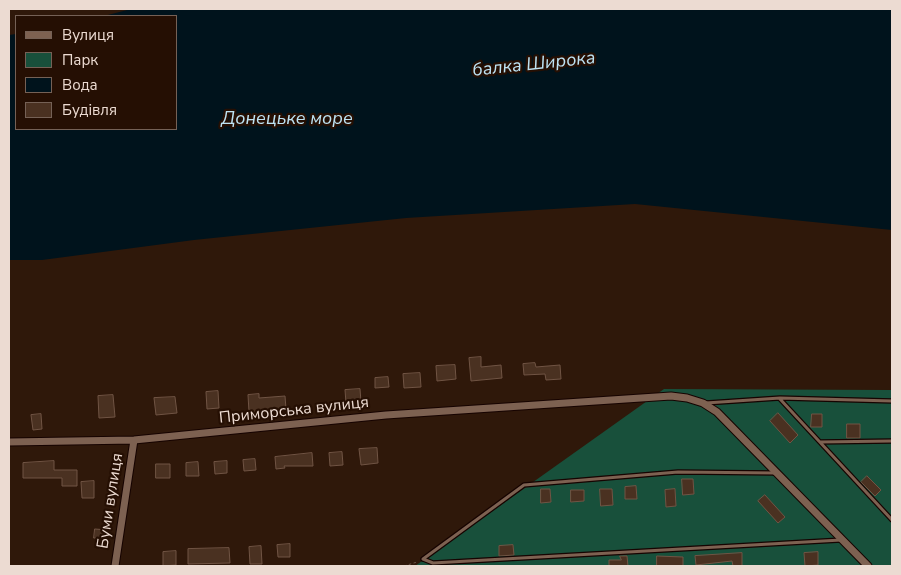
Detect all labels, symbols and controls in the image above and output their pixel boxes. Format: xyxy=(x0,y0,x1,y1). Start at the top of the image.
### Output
legend xyxy=(15,15,178,130)
text: Вулиця xyxy=(62,25,114,45)
water label: балка Широка xyxy=(471,48,597,82)
text: Парк xyxy=(62,50,98,70)
text: Вода xyxy=(62,75,98,95)
text: Будівля xyxy=(62,100,117,120)
water label: Донецьке море xyxy=(221,109,353,131)
street label: Приморська вулиця xyxy=(218,394,370,428)
street label: Буми вулиця xyxy=(94,452,128,550)

